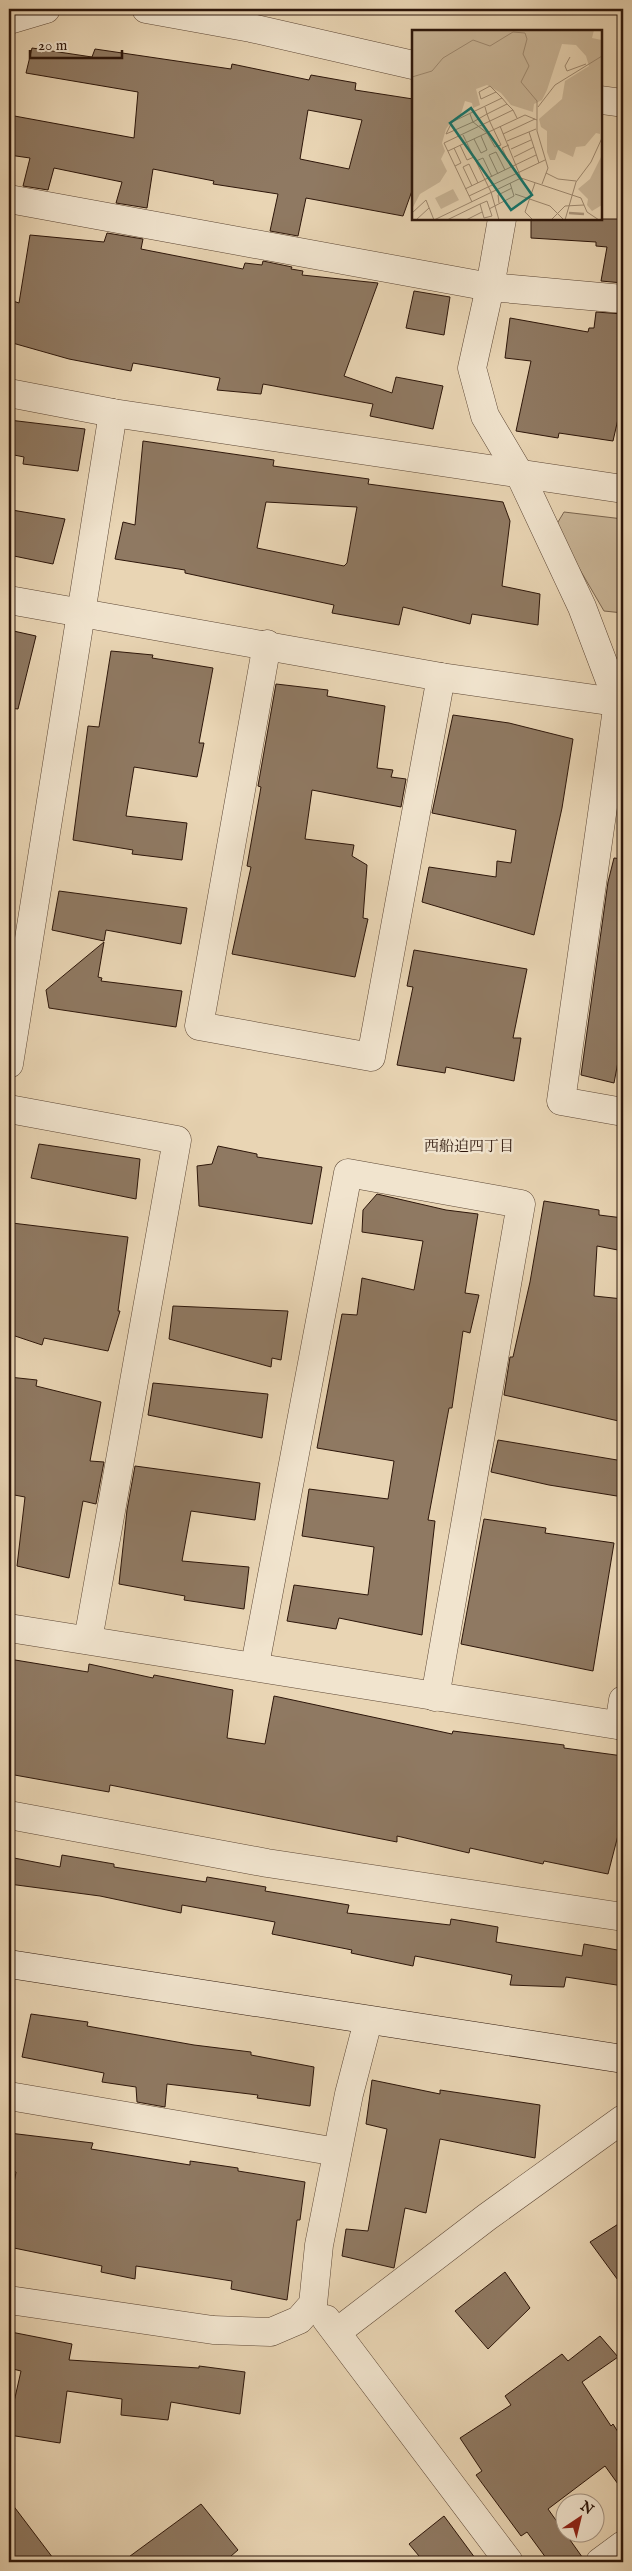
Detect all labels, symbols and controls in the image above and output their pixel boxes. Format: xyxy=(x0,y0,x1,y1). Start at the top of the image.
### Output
scale bar xyxy=(30,28,122,60)
inset map xyxy=(412,30,602,220)
text: 20 m xyxy=(38,36,68,55)
district label: 西船迫四丁目 xyxy=(424,1137,514,1156)
north arrow xyxy=(554,2494,604,2544)
text: N xyxy=(576,2497,597,2519)

